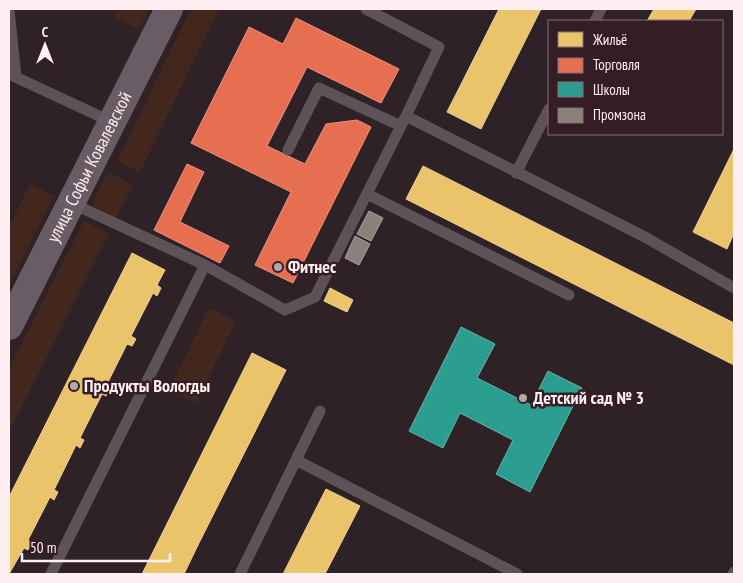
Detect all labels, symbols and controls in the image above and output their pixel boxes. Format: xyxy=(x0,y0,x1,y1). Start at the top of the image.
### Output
north arrow xyxy=(20,20,70,70)
legend xyxy=(548,20,723,135)
text: С xyxy=(42,23,49,41)
text: Жильё xyxy=(592,30,627,49)
text: Торговля xyxy=(593,55,640,74)
text: Школы xyxy=(593,80,630,99)
street label: улица Софьи Ковалевской xyxy=(41,88,136,246)
text: Промзона xyxy=(593,105,646,124)
place label: Фитнес xyxy=(288,255,337,278)
marker: Фитнес xyxy=(272,261,284,273)
place label: Продукты Вологды xyxy=(84,374,210,397)
marker: Продукты Вологды xyxy=(68,380,80,392)
place label: Детский сад № 3 xyxy=(533,386,644,409)
marker: Детский сад № 3 xyxy=(517,392,529,404)
scale bar xyxy=(22,530,170,562)
text: 50 m xyxy=(30,538,56,557)

